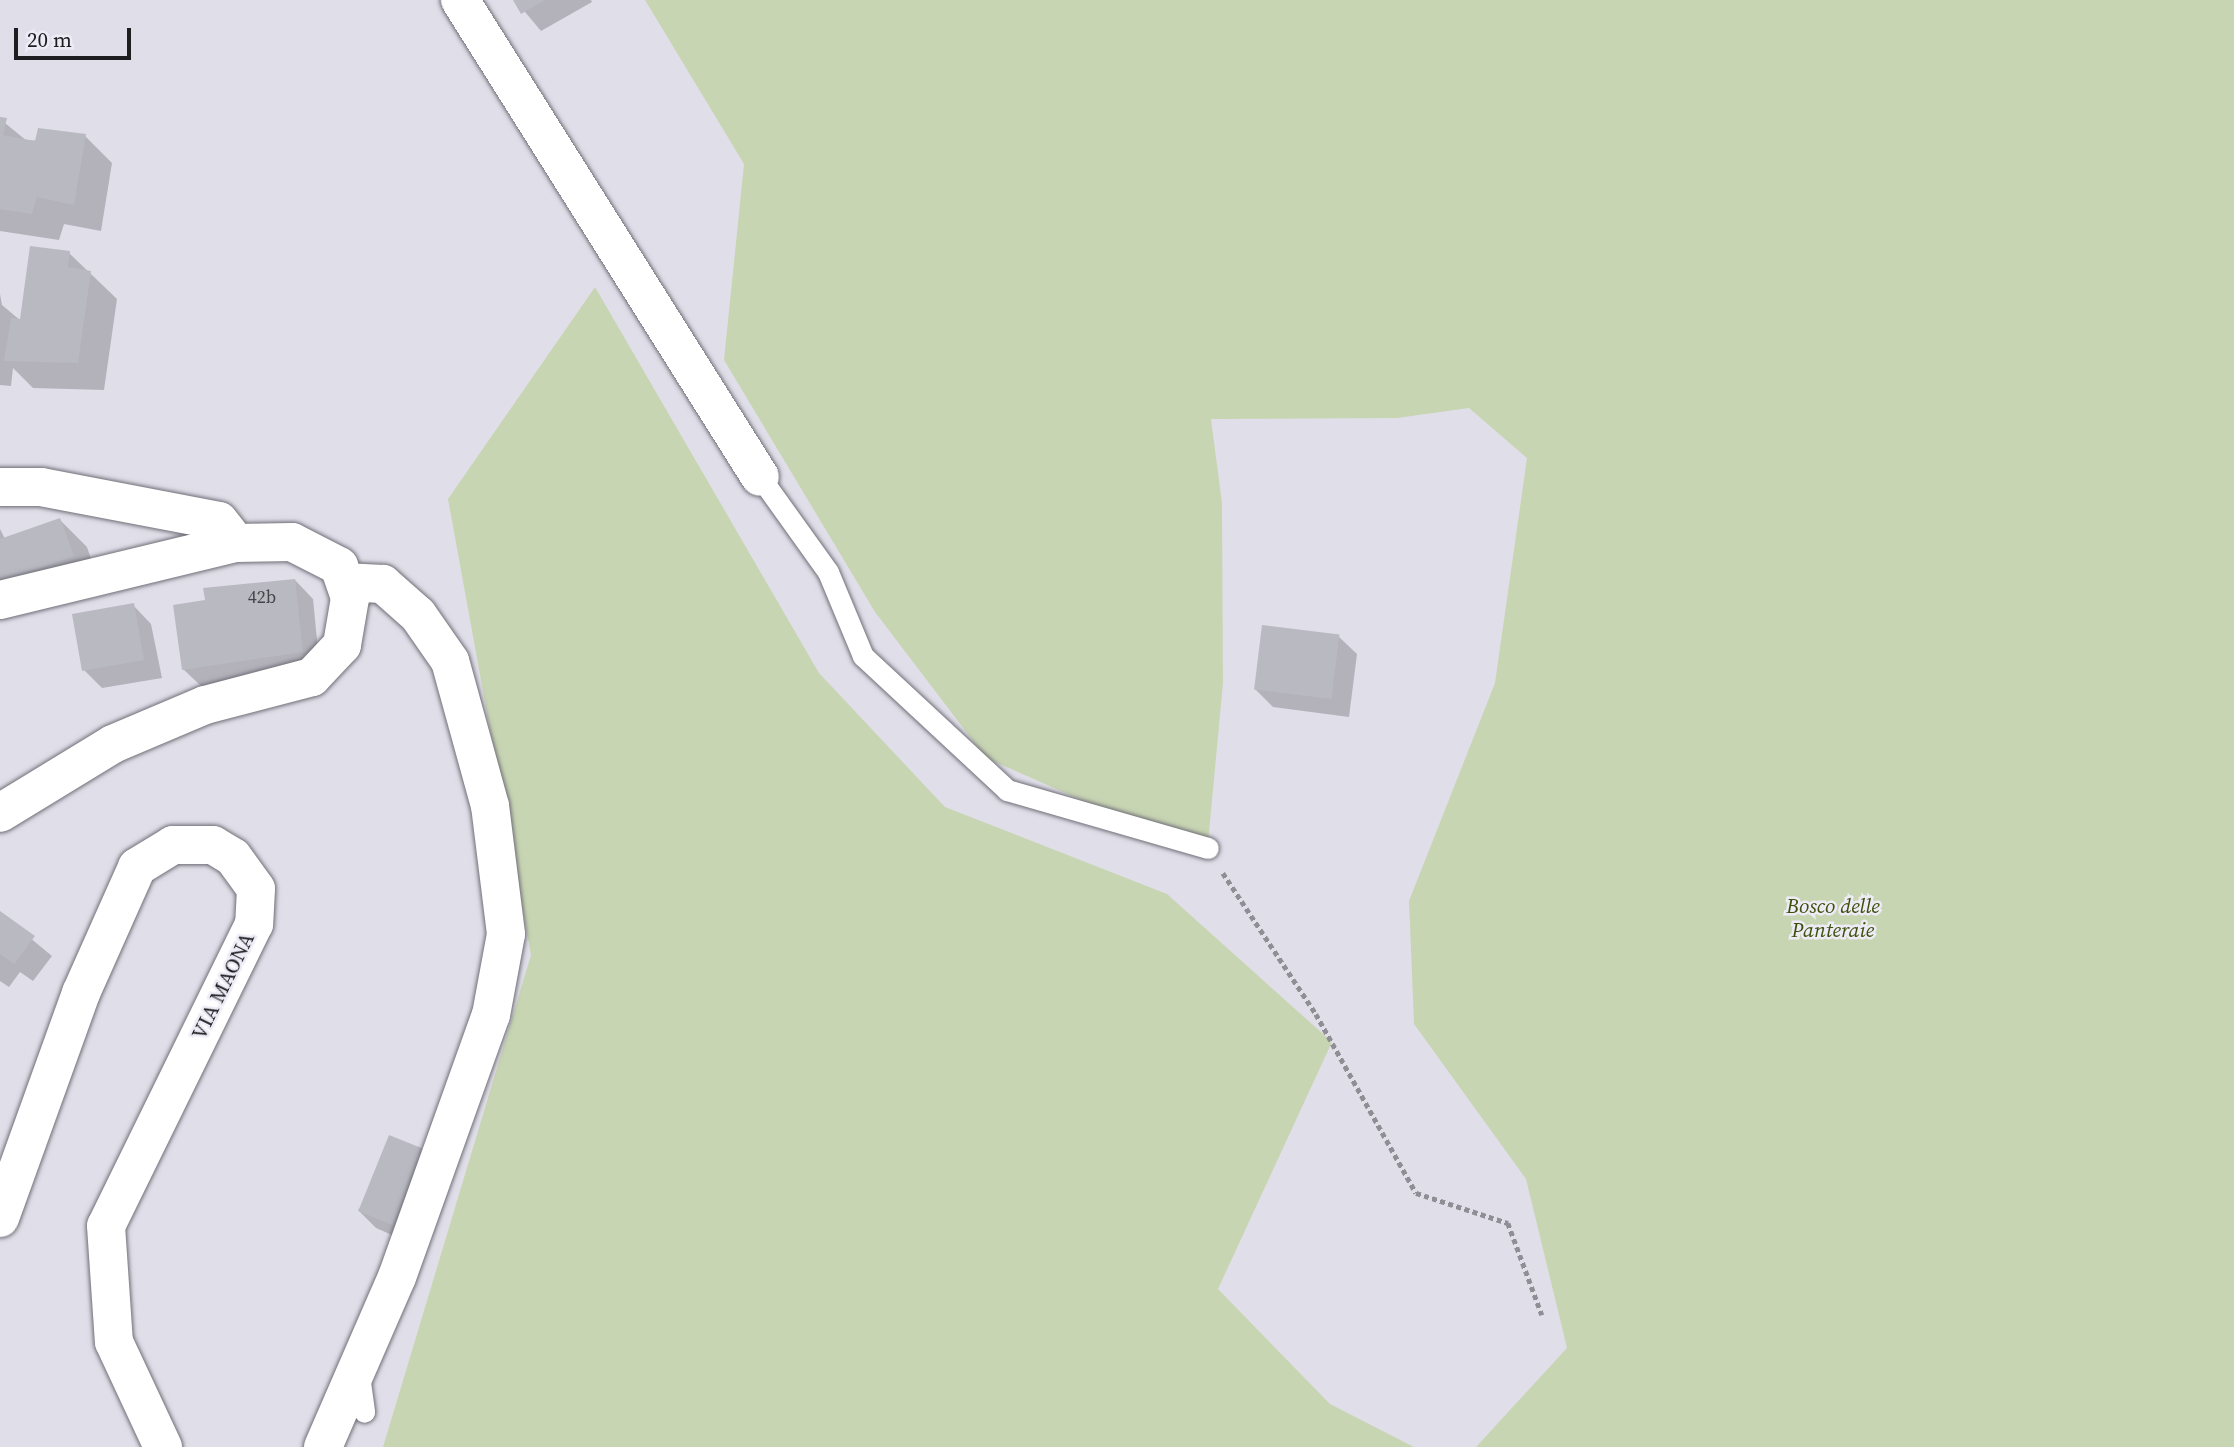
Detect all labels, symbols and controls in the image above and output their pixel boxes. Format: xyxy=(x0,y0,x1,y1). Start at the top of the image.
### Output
scale bar xyxy=(18,14,135,58)
text: 20 m xyxy=(27,25,72,54)
house number: 42b xyxy=(248,586,276,608)
park label: Bosco delle Panteraie xyxy=(1786,893,1880,943)
street label: VIA MAONA xyxy=(186,928,260,1044)

